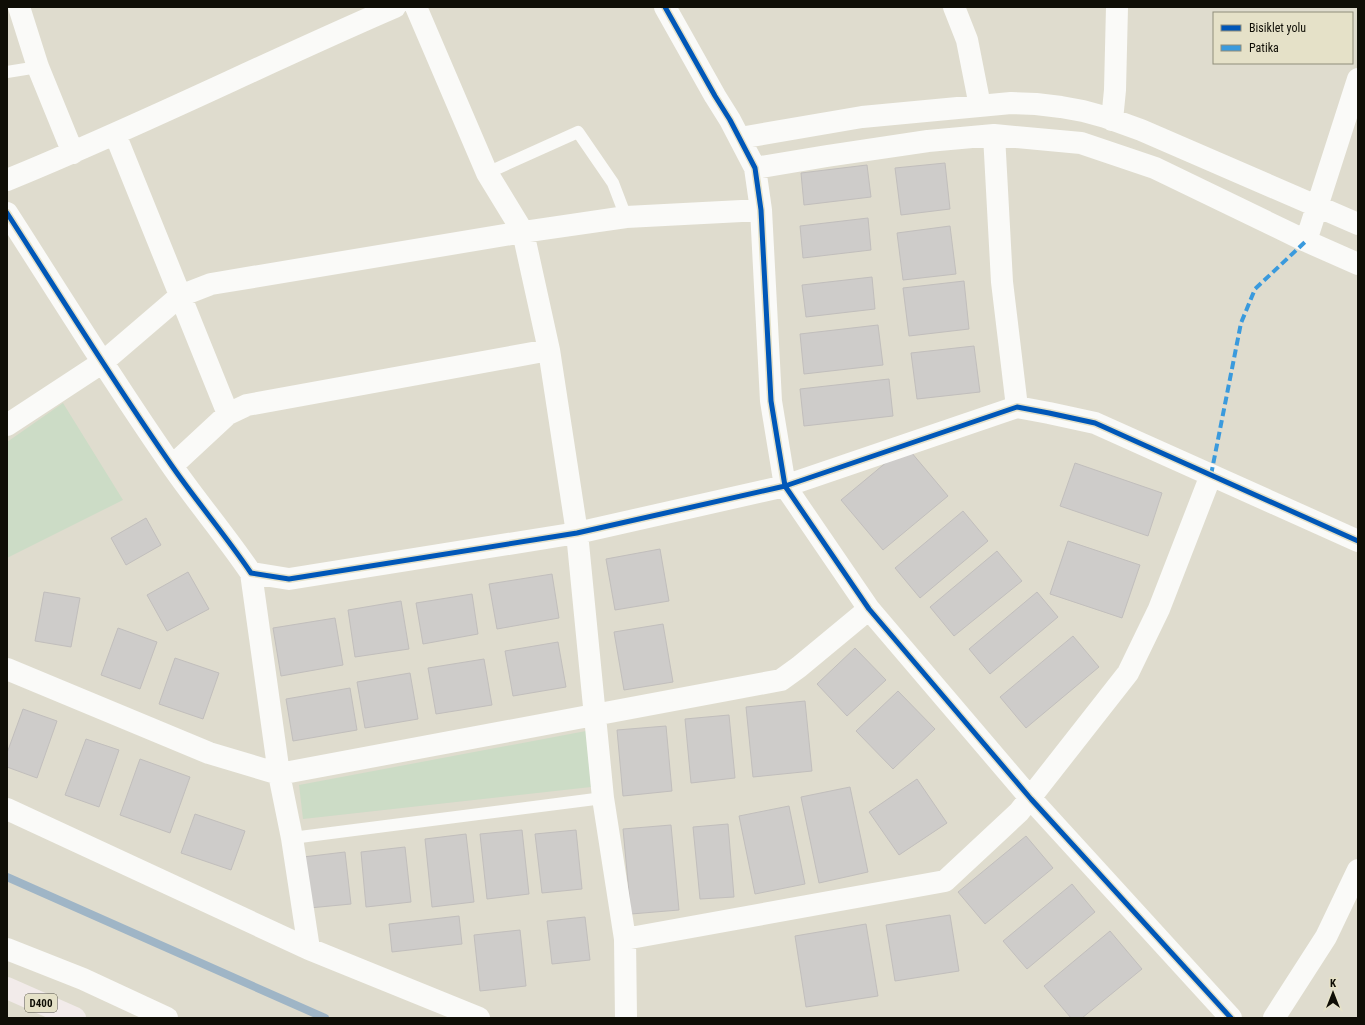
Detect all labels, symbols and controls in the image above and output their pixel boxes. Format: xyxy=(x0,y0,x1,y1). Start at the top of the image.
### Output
legend xyxy=(1213,12,1353,64)
text: Bisiklet yolu xyxy=(1249,21,1306,35)
text: Patika xyxy=(1249,41,1279,55)
north arrow xyxy=(1313,973,1353,1013)
text: K xyxy=(1330,977,1337,990)
road number: D400 xyxy=(25,994,57,1012)

